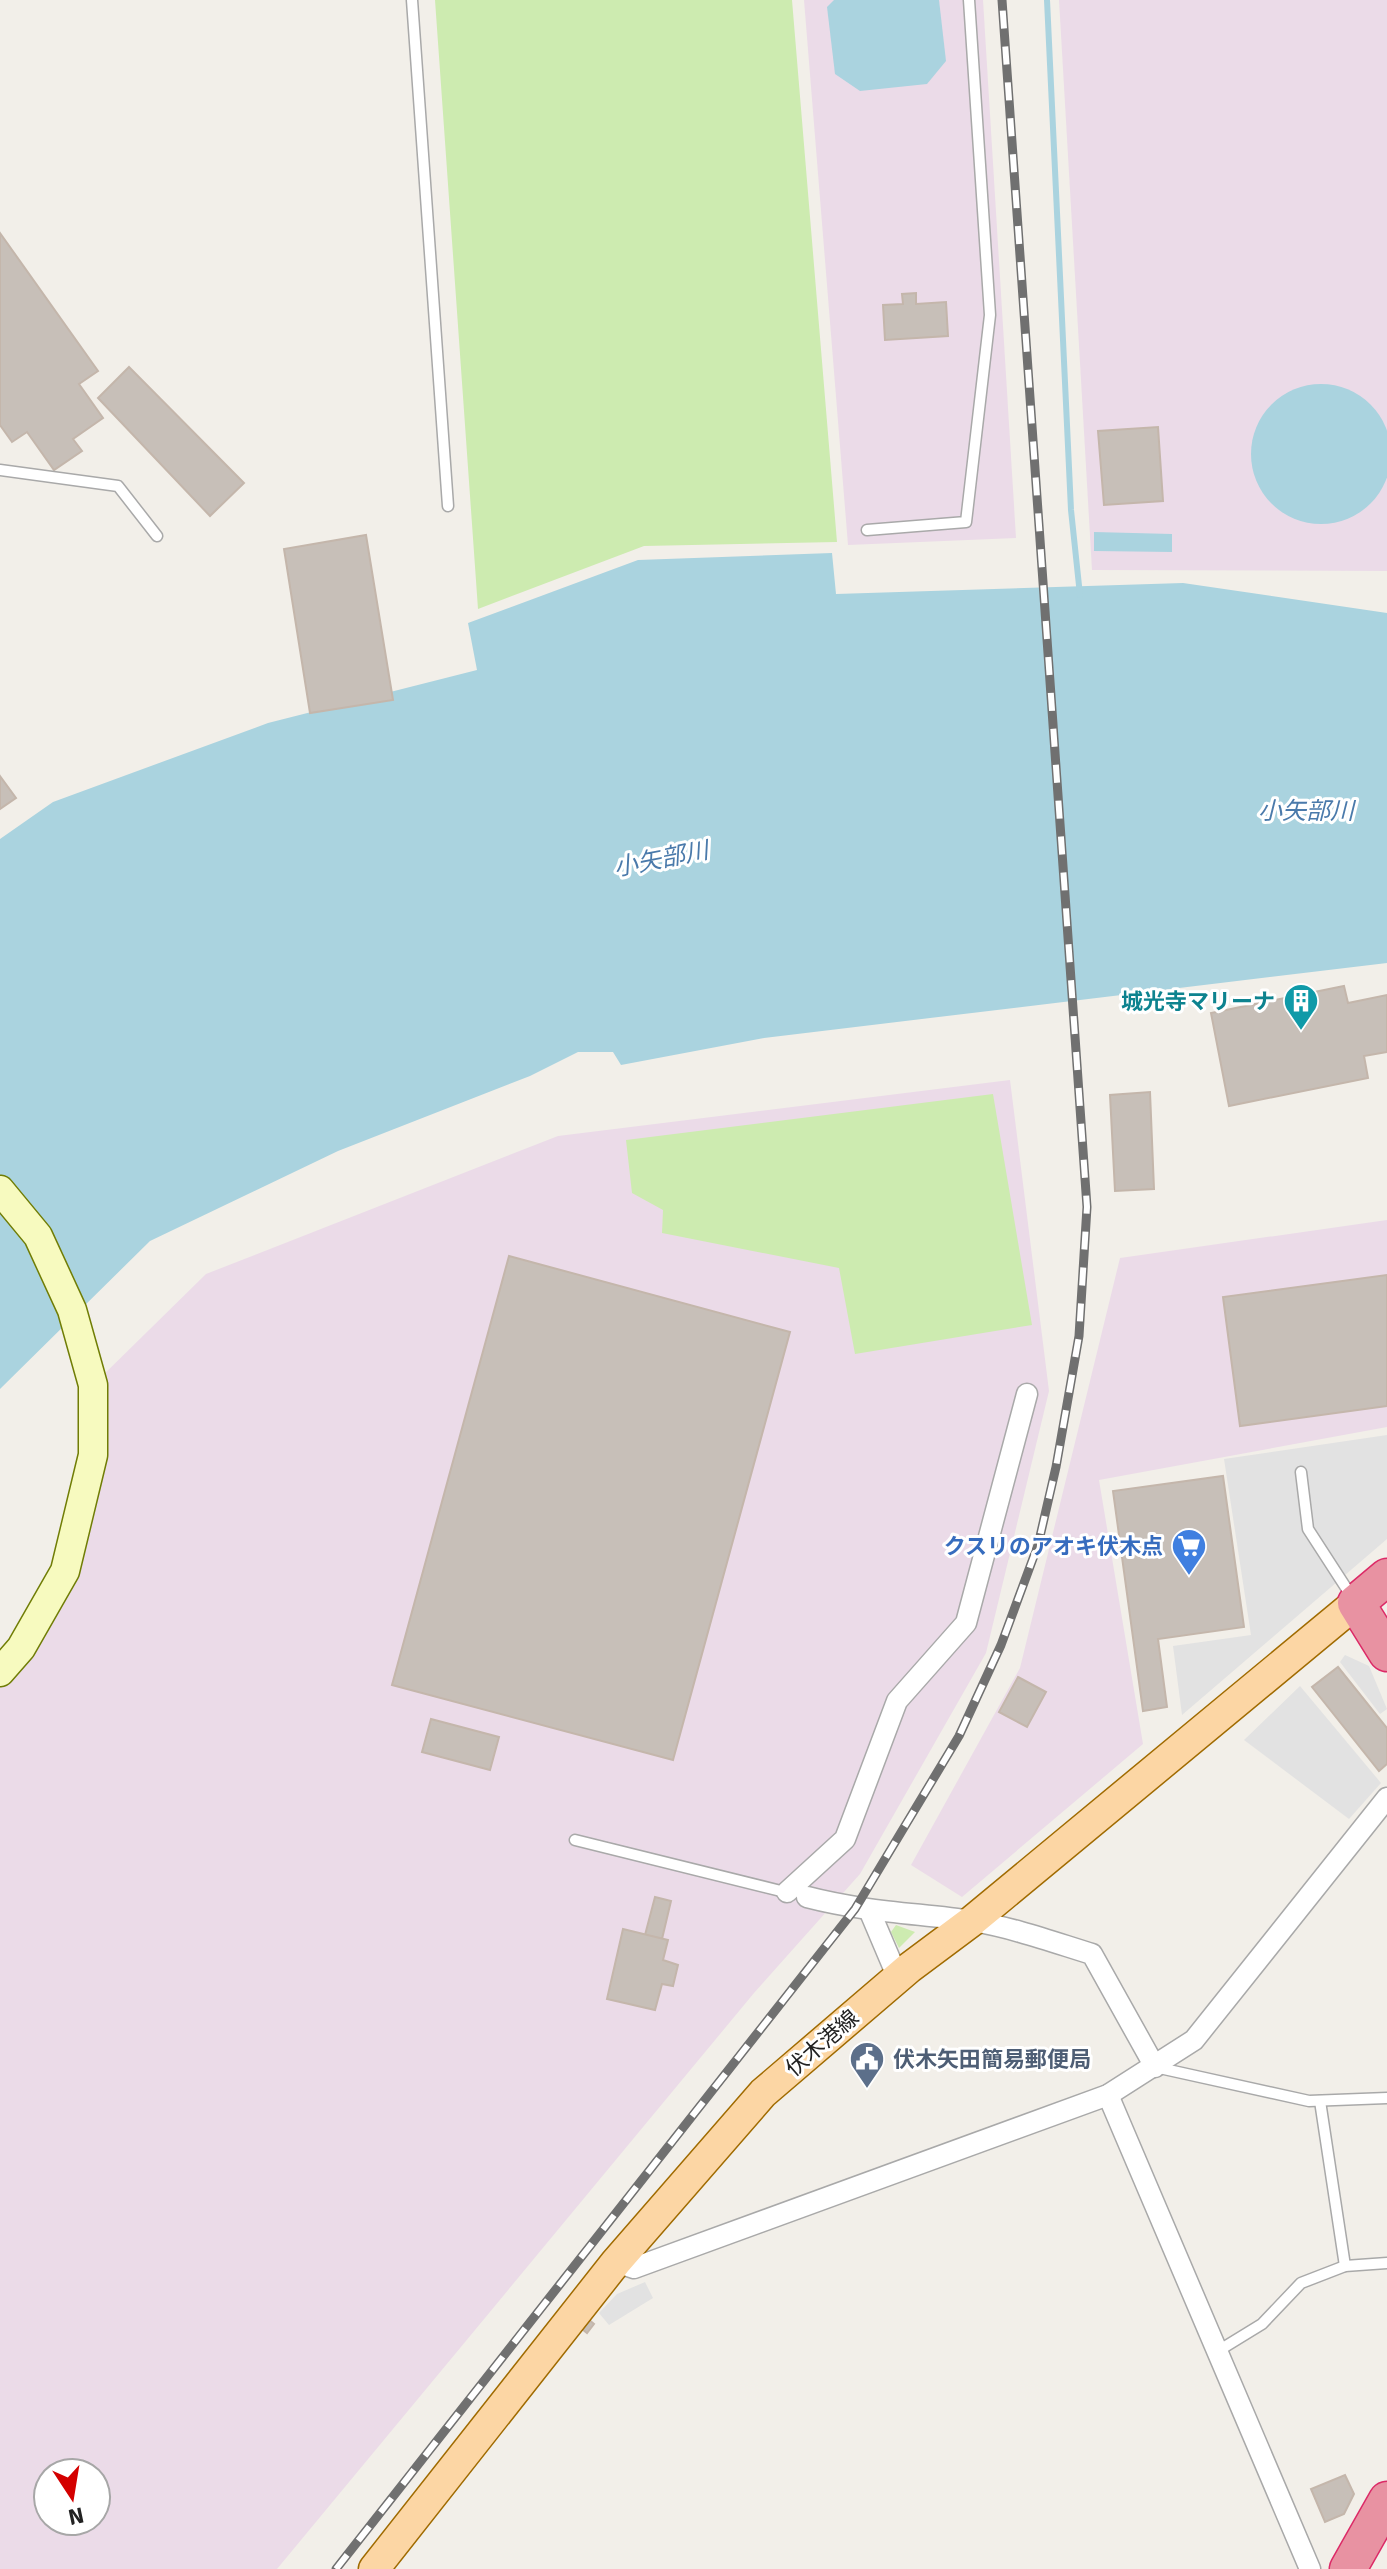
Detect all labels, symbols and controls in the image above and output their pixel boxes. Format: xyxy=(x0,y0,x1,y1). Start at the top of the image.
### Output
water label: 小矢部川 xyxy=(1258,796,1357,826)
water label: 小矢部川 xyxy=(611,835,714,883)
building icon: 城光寺マリーナ xyxy=(1282,982,1320,1032)
place label: 城光寺マリーナ xyxy=(1121,988,1275,1015)
supermarket icon: クスリのアオキ伏木点 xyxy=(1170,1527,1208,1577)
place label: クスリのアオキ伏木点 xyxy=(944,1533,1163,1560)
street label: 伏木港線 xyxy=(780,2004,864,2082)
public building icon: 伏木矢田簡易郵便局 xyxy=(848,2040,886,2090)
place label: 伏木矢田簡易郵便局 xyxy=(893,2046,1091,2073)
north arrow xyxy=(32,2457,112,2537)
text: N xyxy=(66,2501,86,2531)

